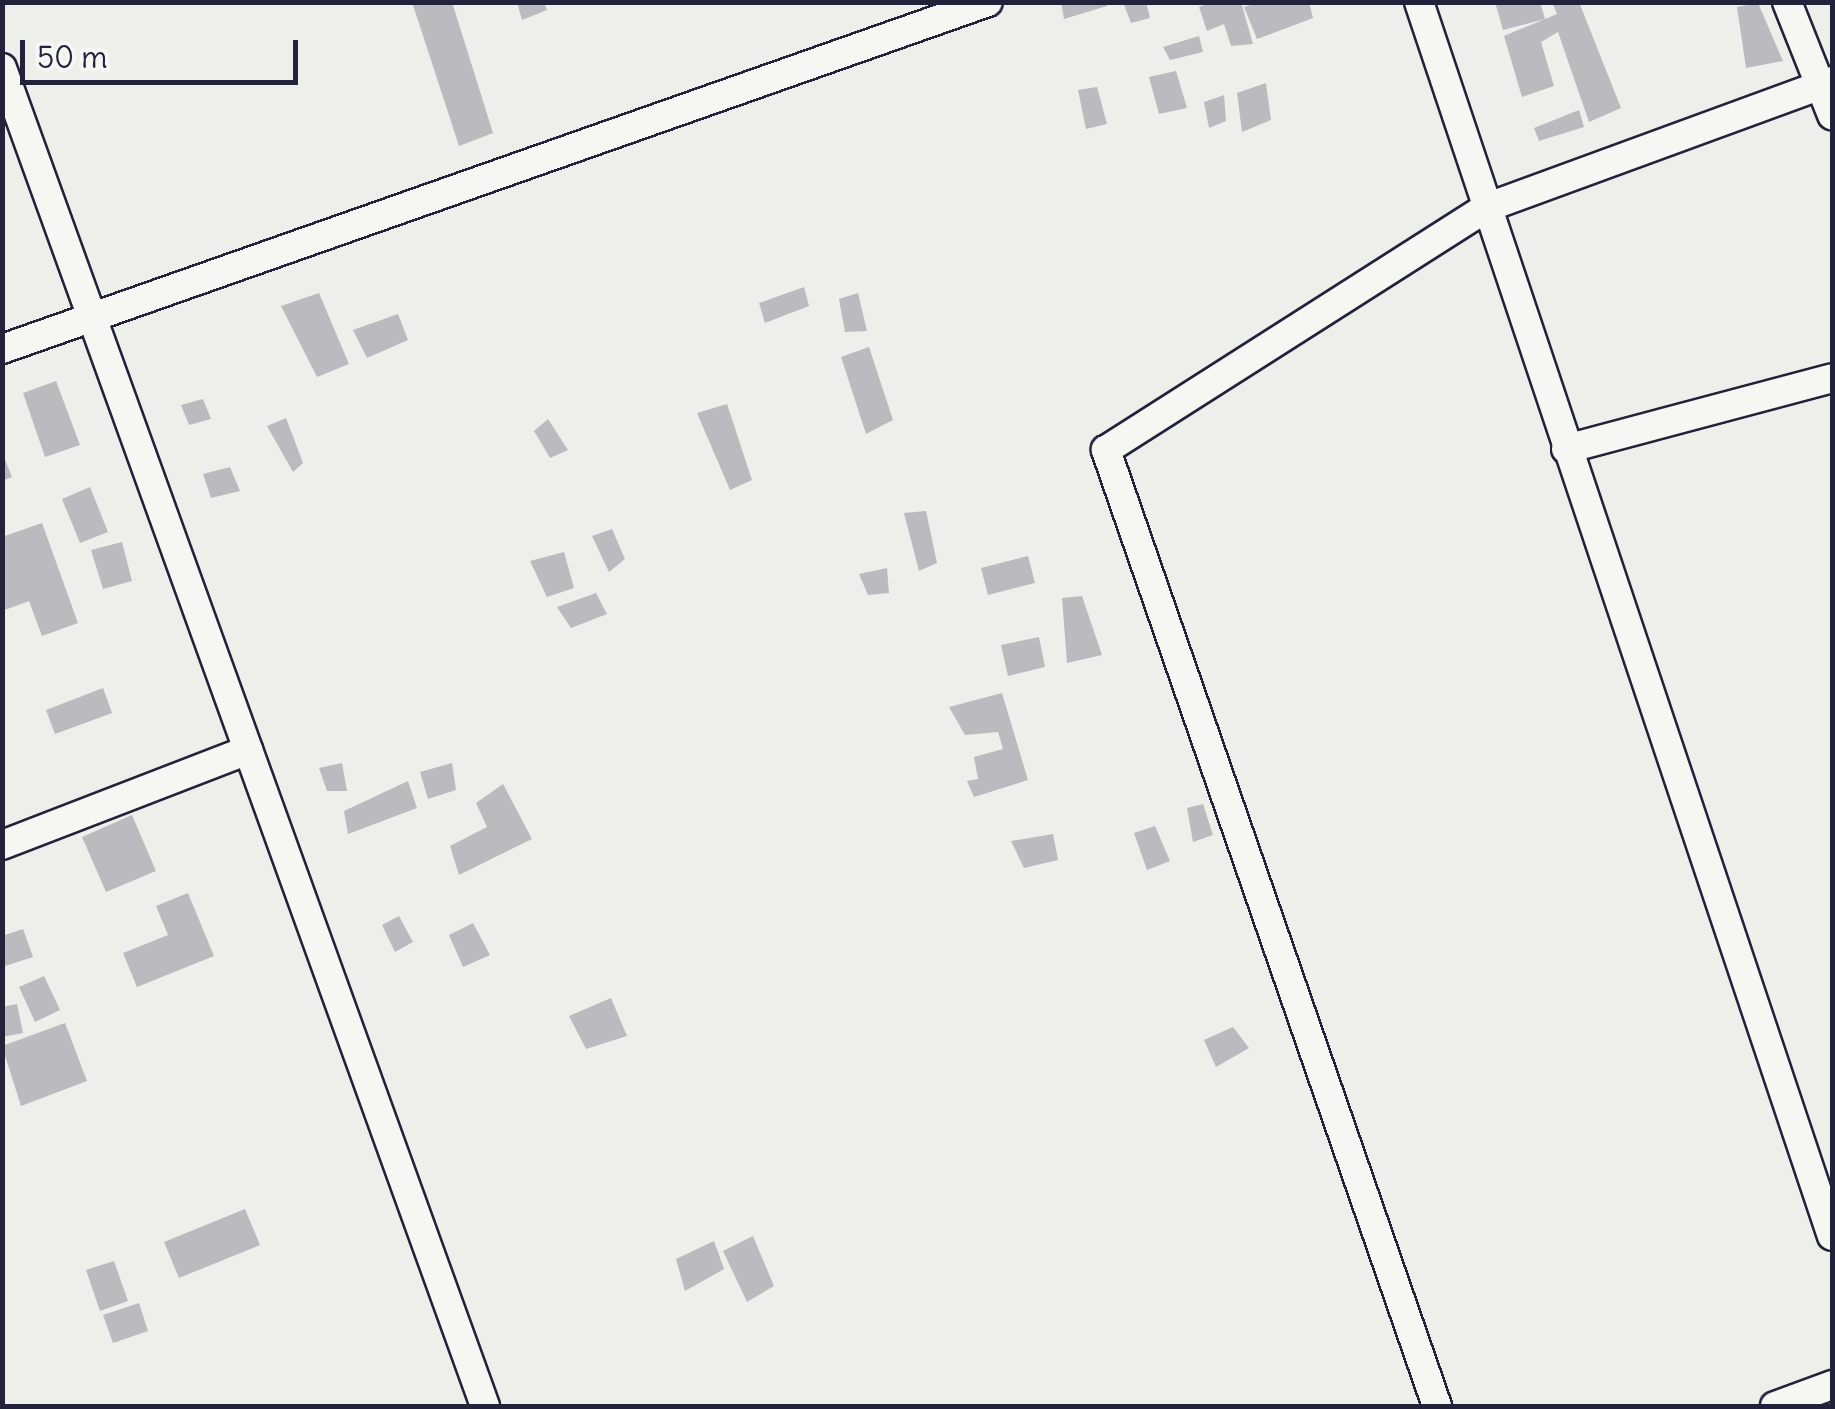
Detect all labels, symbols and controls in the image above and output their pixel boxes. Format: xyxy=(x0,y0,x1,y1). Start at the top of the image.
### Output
scale bar xyxy=(25,20,302,82)
text: 50 m xyxy=(37,38,107,76)

